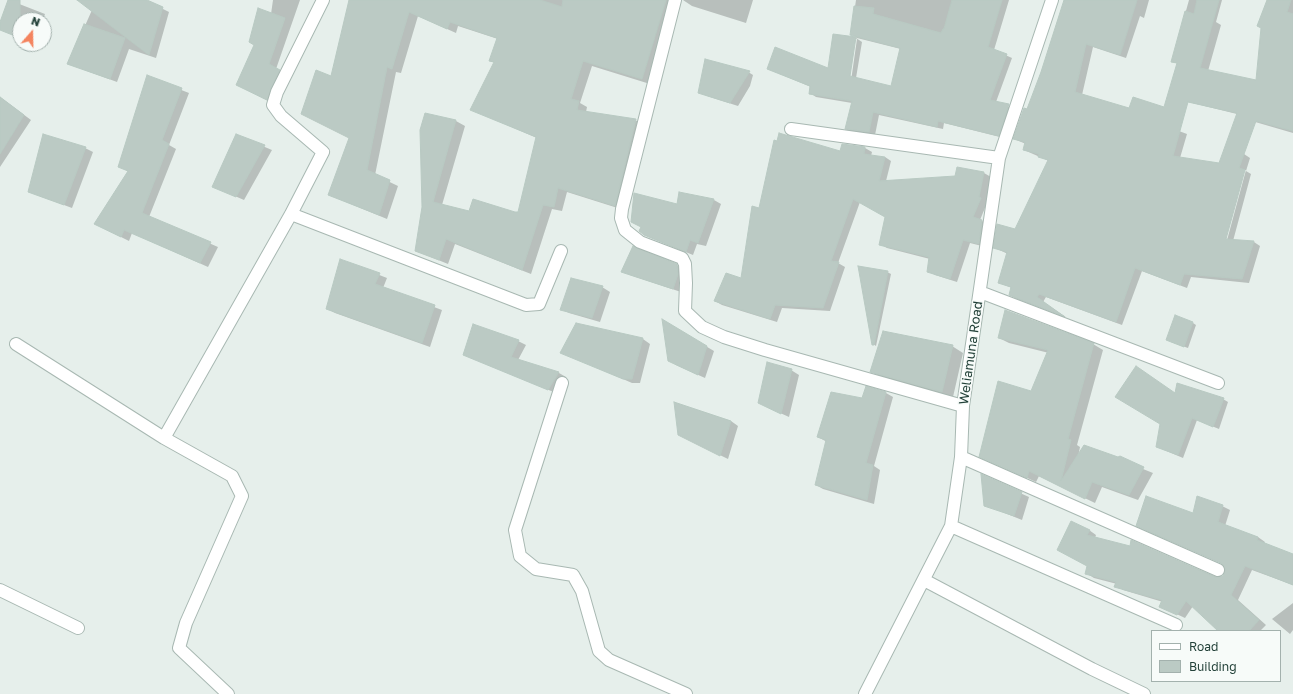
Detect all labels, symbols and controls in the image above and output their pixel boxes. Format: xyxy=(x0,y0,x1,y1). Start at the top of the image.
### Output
north arrow xyxy=(12,12,52,52)
text: N xyxy=(30,14,42,29)
street label: Weliamuna Road xyxy=(956,300,986,406)
legend xyxy=(1151,630,1281,682)
text: Road xyxy=(1189,639,1218,654)
text: Building xyxy=(1189,659,1237,674)

